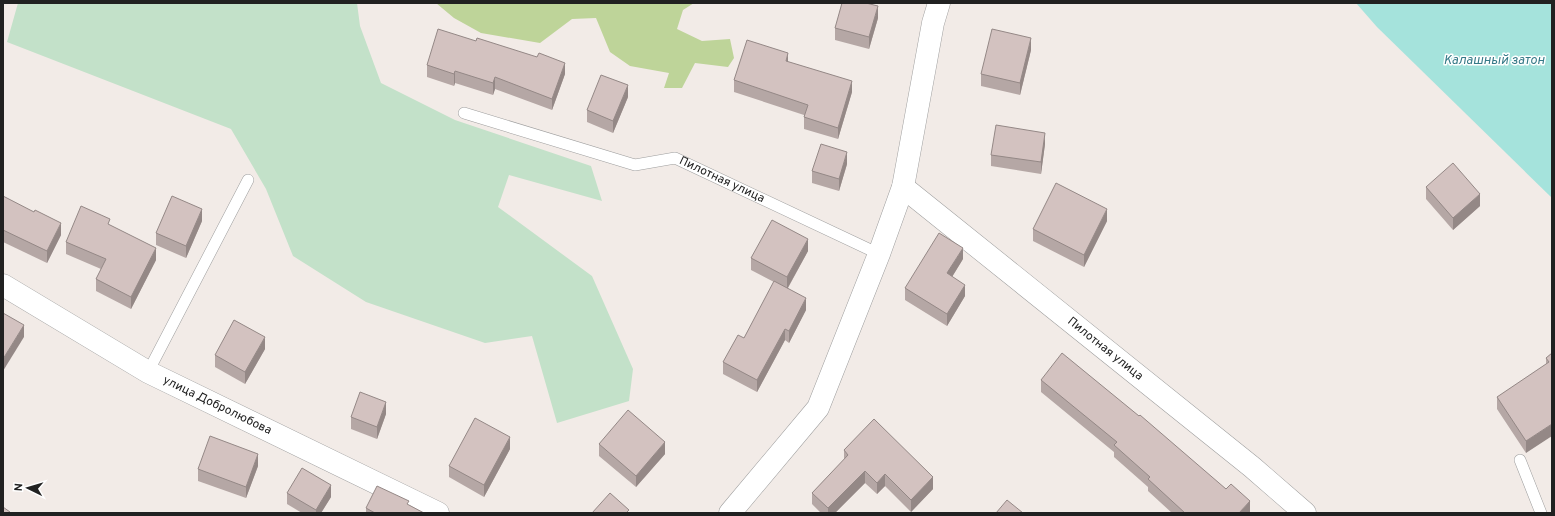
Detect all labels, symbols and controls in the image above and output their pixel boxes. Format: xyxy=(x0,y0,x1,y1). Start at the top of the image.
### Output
water label: Калашный затон xyxy=(1443,53,1545,69)
street label: Пилотная улица xyxy=(676,153,767,207)
street label: Пилотная улица xyxy=(1064,314,1146,384)
street label: улица Добролюбова xyxy=(160,372,274,439)
north arrow xyxy=(8,468,48,508)
text: N xyxy=(12,483,26,492)

